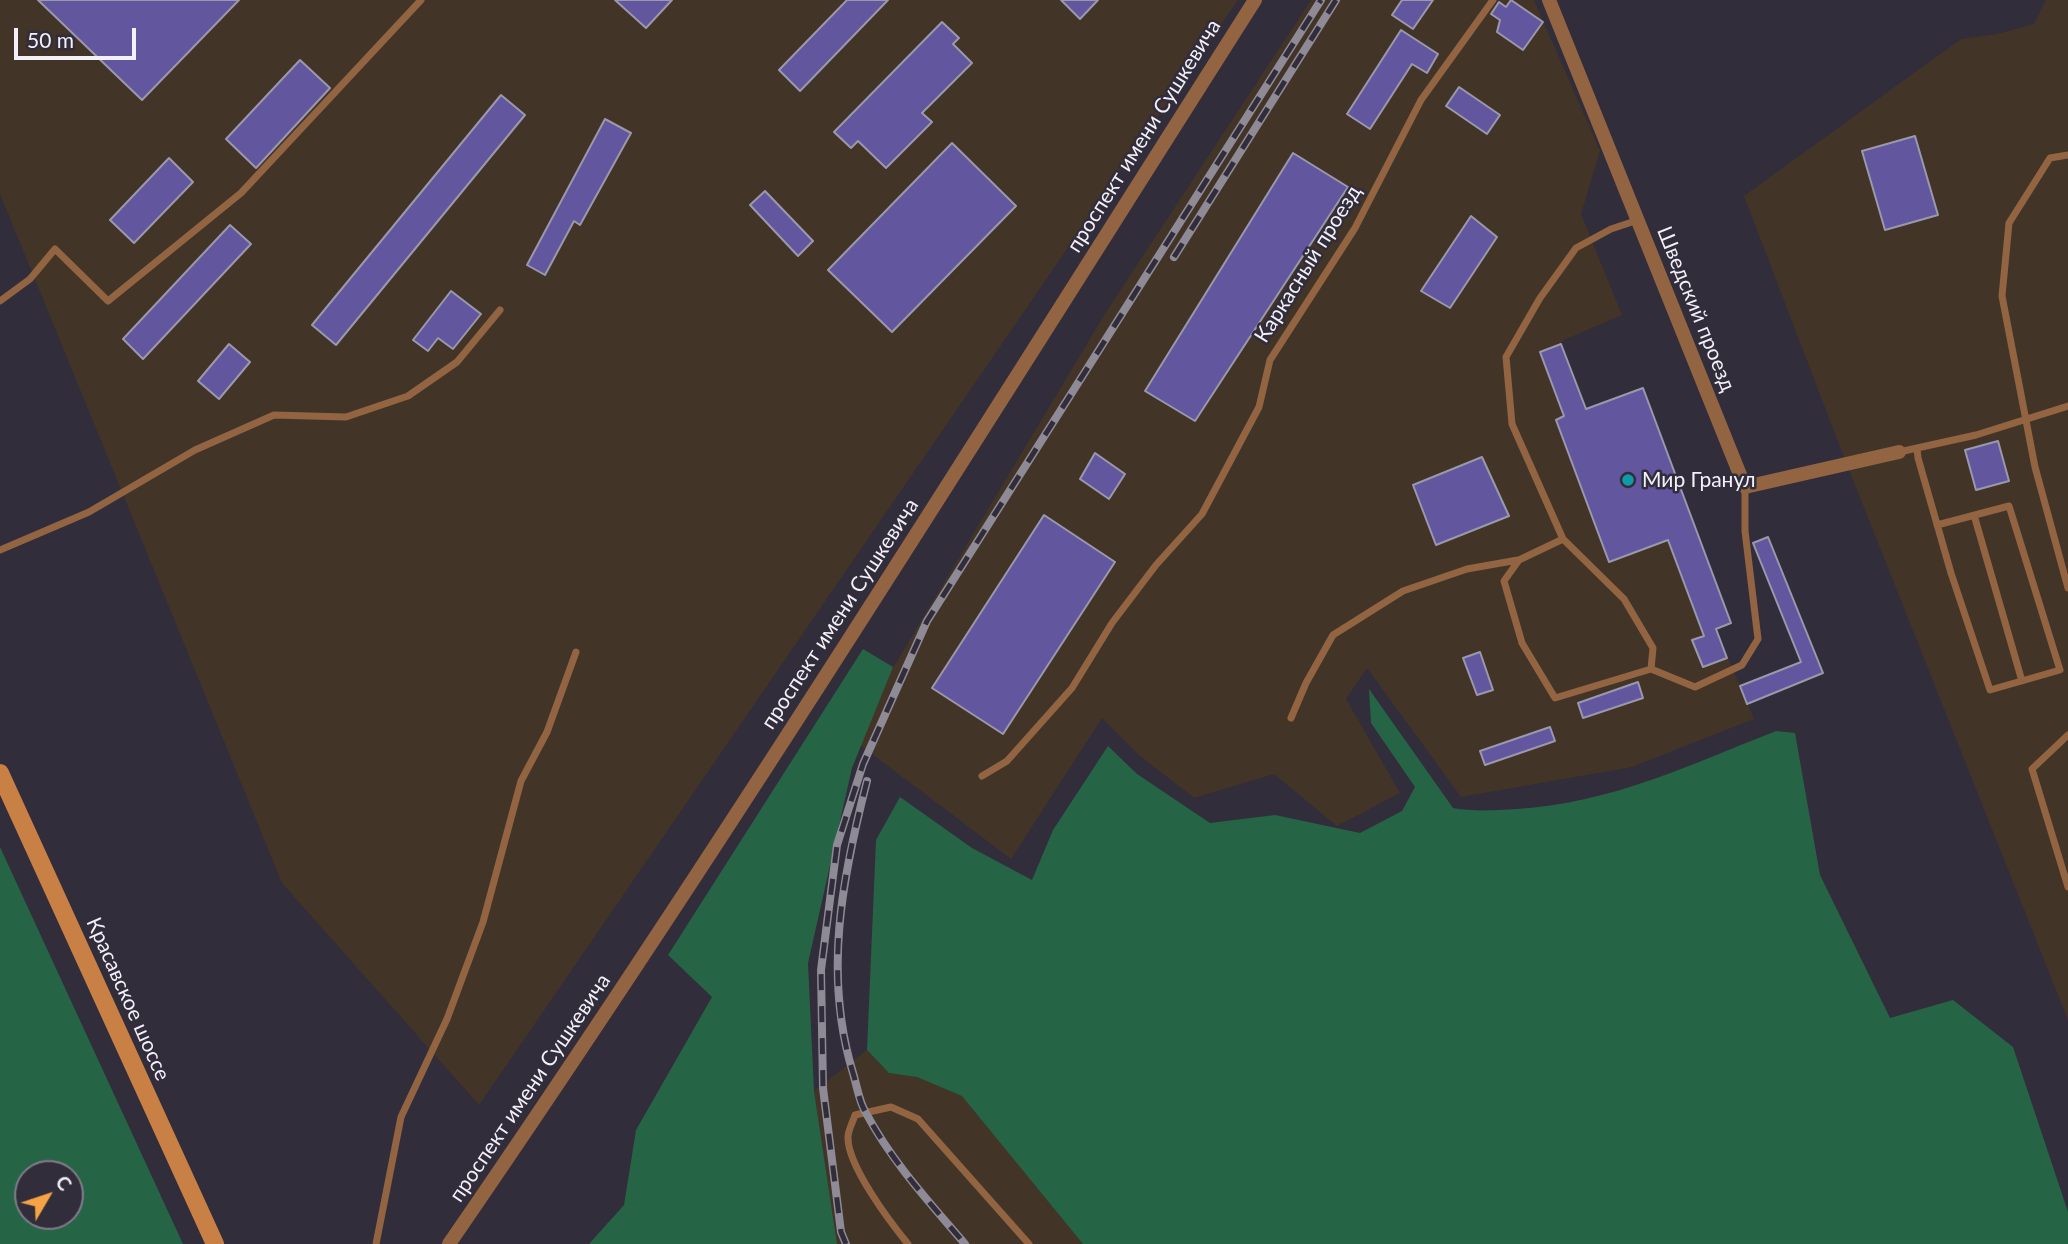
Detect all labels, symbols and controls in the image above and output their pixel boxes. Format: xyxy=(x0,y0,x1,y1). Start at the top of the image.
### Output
scale bar xyxy=(18,14,140,58)
street label: проспект имени Сушкевича xyxy=(1062,15,1226,257)
text: 50 m xyxy=(27,27,74,52)
street label: Каркасный проезд xyxy=(1249,181,1367,347)
street label: Шведский проезд xyxy=(1651,223,1741,395)
place label: Мир Гранул xyxy=(1642,467,1756,493)
marker: Мир Гранул xyxy=(1620,472,1636,488)
street label: проспект имени Сушкевича xyxy=(756,494,924,734)
street label: Красавское шоссе xyxy=(81,914,175,1084)
street label: проспект имени Сушкевича xyxy=(444,969,616,1207)
north arrow xyxy=(14,1160,84,1230)
text: С xyxy=(51,1171,77,1195)

